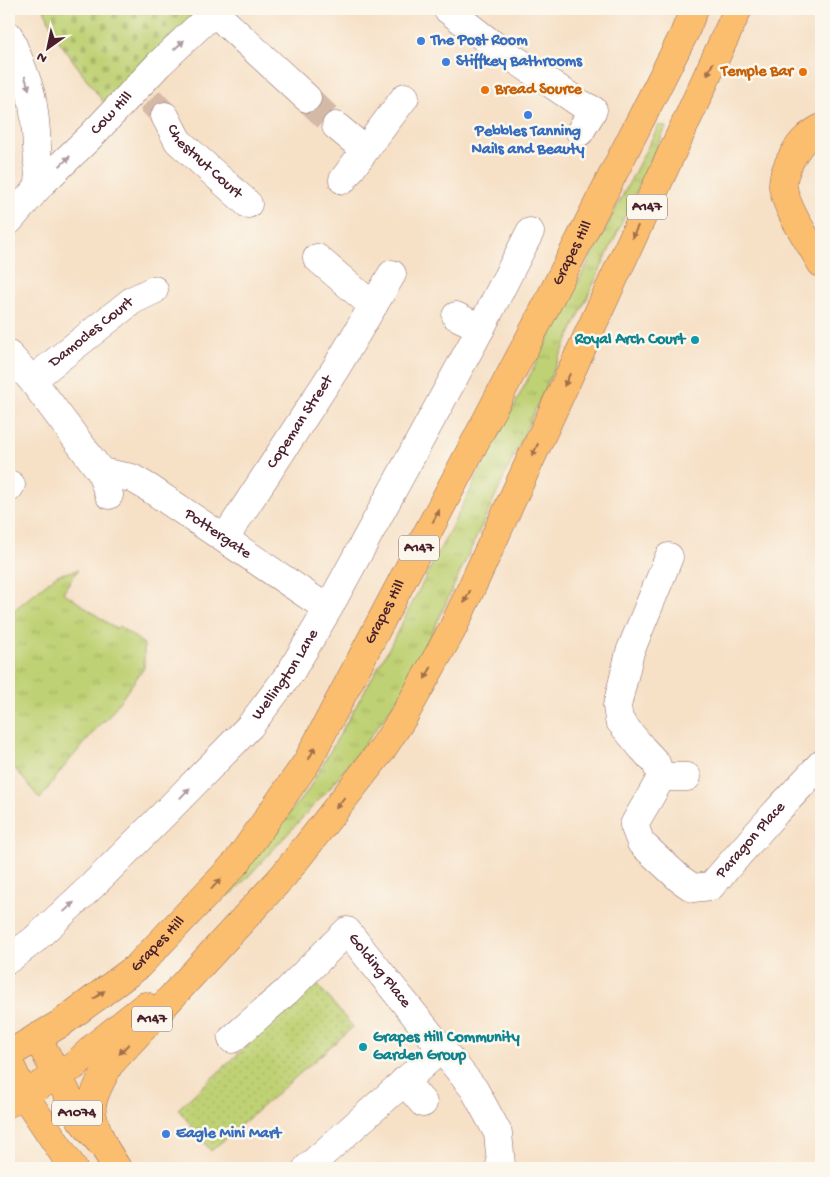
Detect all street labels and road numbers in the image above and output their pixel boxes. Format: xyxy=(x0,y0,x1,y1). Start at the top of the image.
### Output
street label: Cow Hill xyxy=(87,88,137,139)
street label: Chestnut Court xyxy=(162,121,247,204)
road number: A147 xyxy=(627,194,667,220)
street label: Grapes Hill xyxy=(548,218,597,289)
street label: Damocles Court xyxy=(45,293,139,373)
street label: Copeman Street xyxy=(263,371,339,473)
street label: Pottergate xyxy=(179,504,255,564)
road number: A147 xyxy=(399,536,439,560)
street label: Grapes Hill xyxy=(361,577,410,648)
street label: Wellington Lane xyxy=(248,625,324,724)
street label: Paragon Place xyxy=(712,798,790,884)
street label: Grapes Hill xyxy=(127,913,189,976)
street label: Golding Place xyxy=(343,930,415,1013)
road number: A147 xyxy=(132,1006,172,1032)
road number: A1074 xyxy=(52,1100,102,1126)

